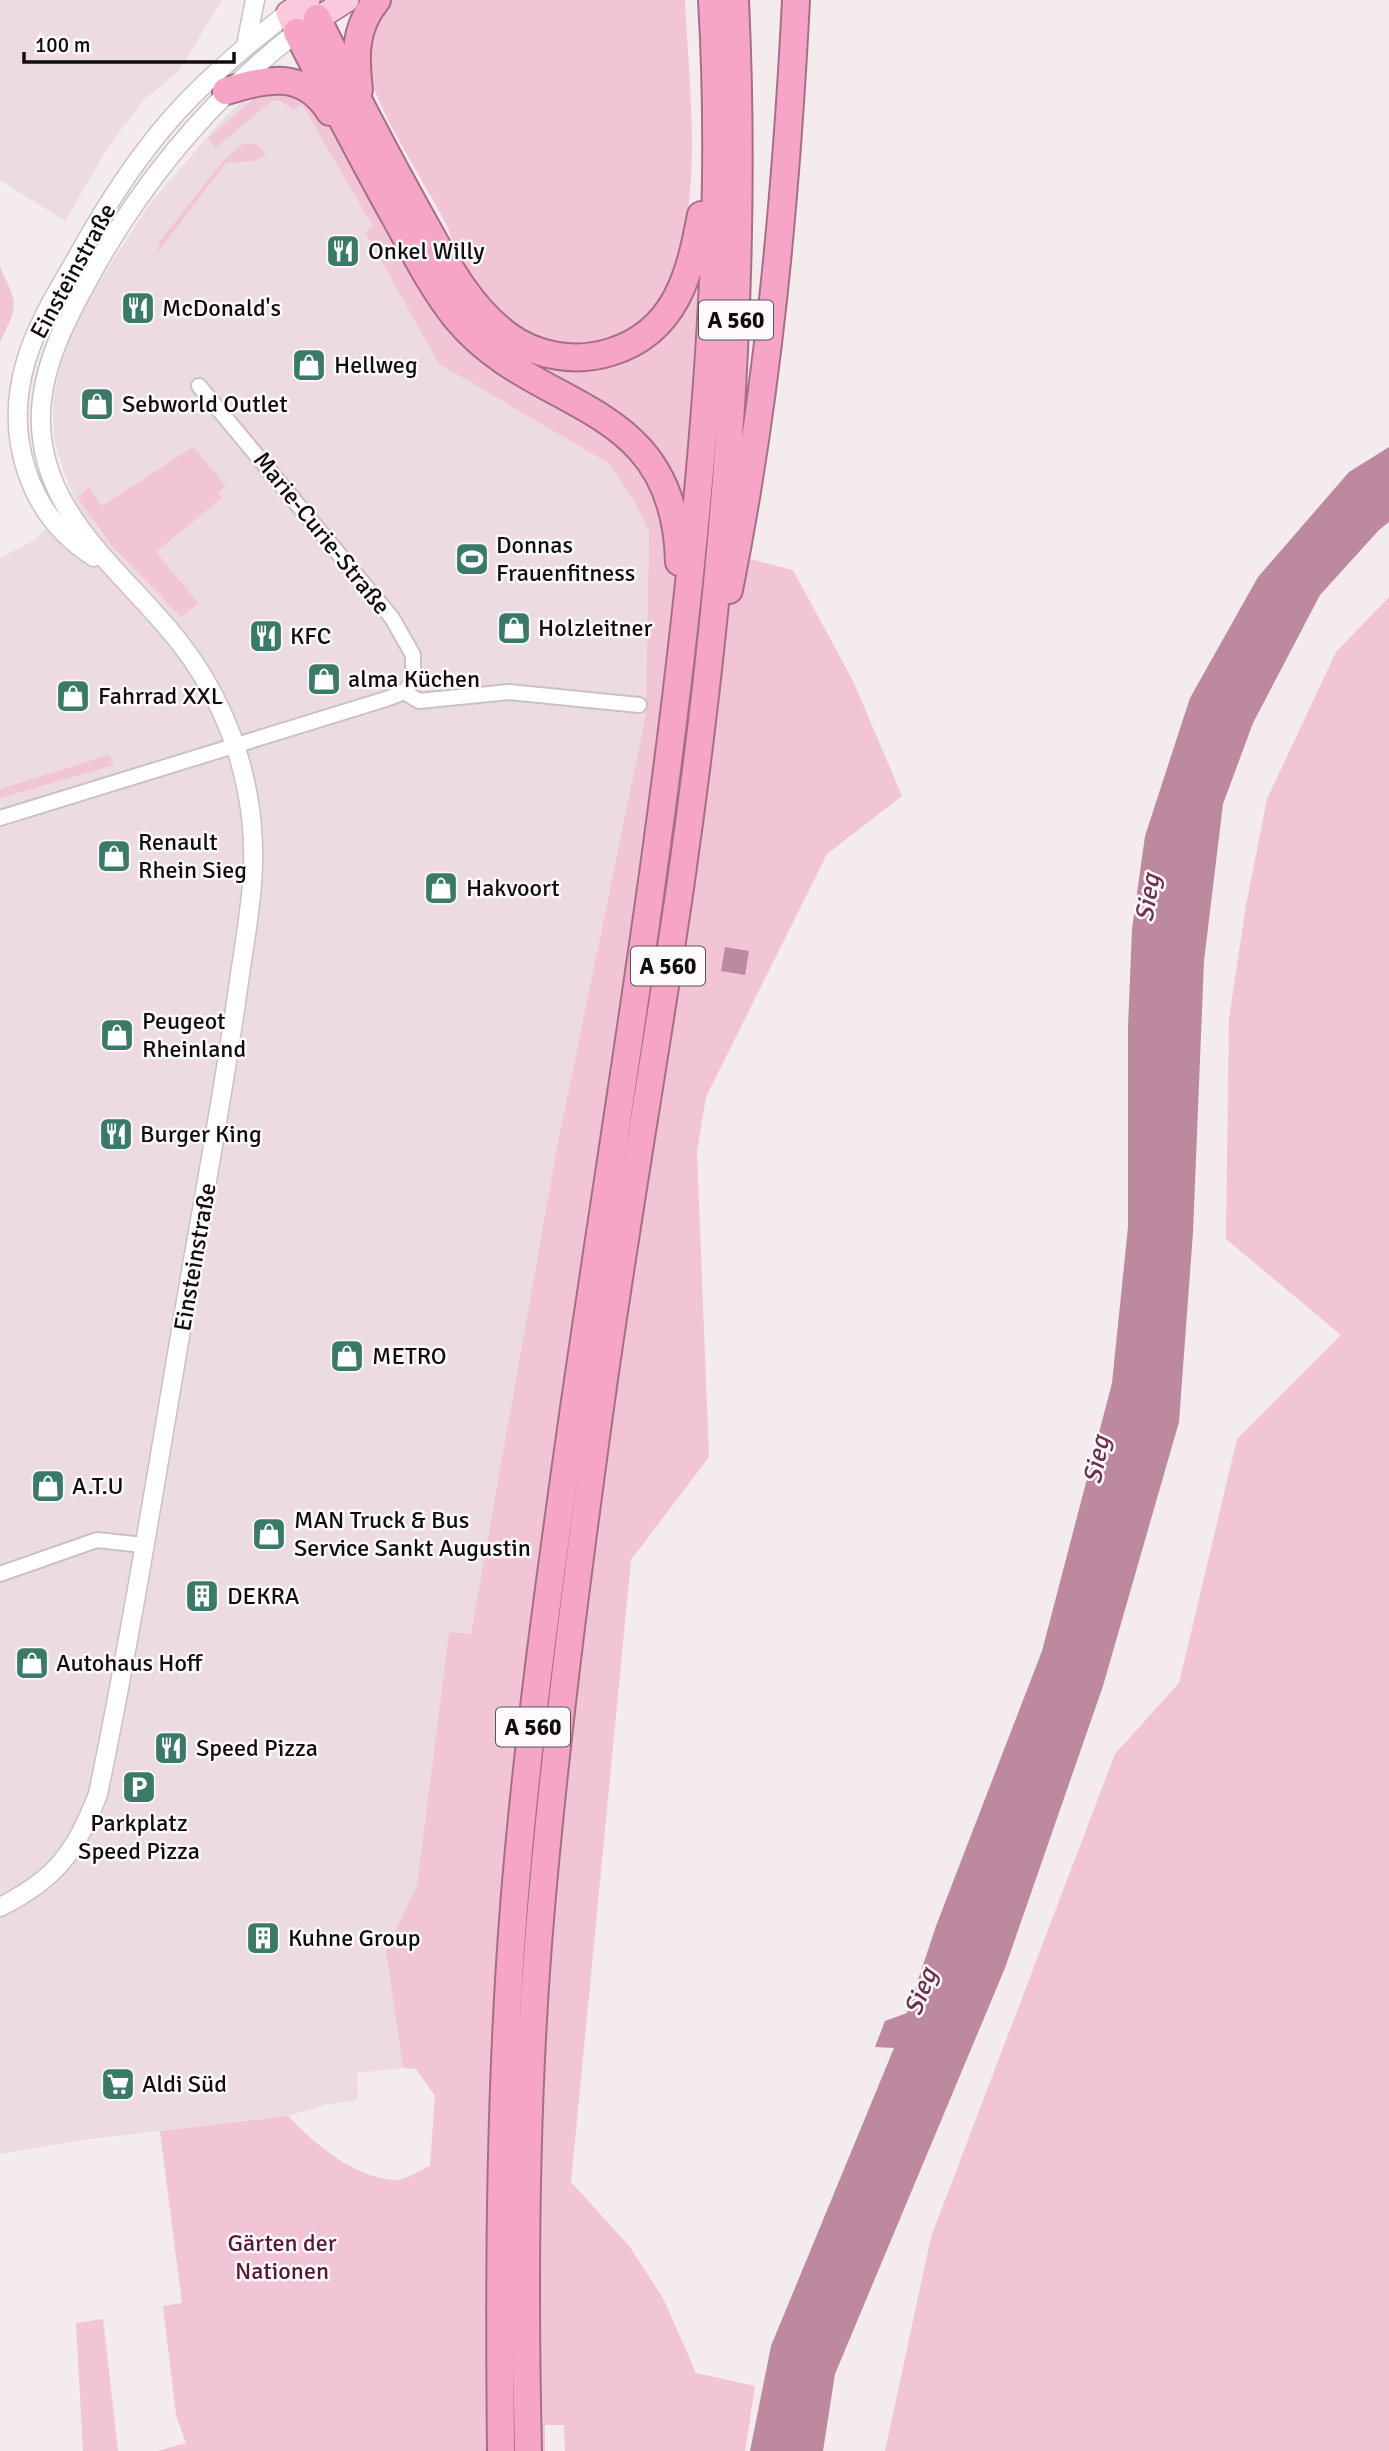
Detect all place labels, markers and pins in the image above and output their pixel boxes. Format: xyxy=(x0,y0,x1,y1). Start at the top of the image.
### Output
restaurant icon: Onkel Willy xyxy=(324,232,362,270)
place label: Onkel Willy xyxy=(368,236,484,266)
restaurant icon: McDonald's xyxy=(119,289,157,327)
place label: McDonald's xyxy=(162,293,281,323)
shop icon: Hellweg xyxy=(290,346,328,384)
place label: Hellweg xyxy=(334,350,418,380)
shop icon: Sebworld Outlet xyxy=(78,385,116,423)
place label: Sebworld Outlet xyxy=(122,389,288,419)
place label: Donnas Frauenfitness xyxy=(496,530,635,588)
sports icon: Donnas Frauenfitness xyxy=(453,540,491,578)
shop icon: Holzleitner xyxy=(495,609,533,647)
place label: Holzleitner xyxy=(538,613,653,643)
restaurant icon: KFC xyxy=(247,617,285,655)
place label: KFC xyxy=(290,621,331,651)
shop icon: alma Küchen xyxy=(305,660,343,698)
place label: alma Küchen xyxy=(348,664,480,694)
shop icon: Fahrrad XXL xyxy=(54,677,92,715)
place label: Fahrrad XXL xyxy=(98,681,223,711)
place label: Renault Rhein Sieg xyxy=(138,827,247,885)
shop icon: Renault Rhein Sieg xyxy=(95,837,133,875)
shop icon: Hakvoort xyxy=(422,869,460,907)
place label: Hakvoort xyxy=(466,873,560,903)
place label: Peugeot Rheinland xyxy=(142,1006,246,1064)
shop icon: Peugeot Rheinland xyxy=(98,1016,136,1054)
restaurant icon: Burger King xyxy=(97,1115,135,1153)
place label: Burger King xyxy=(140,1119,262,1149)
shop icon: METRO xyxy=(328,1337,366,1375)
place label: METRO xyxy=(372,1341,447,1371)
shop icon: A.T.U xyxy=(29,1467,67,1505)
place label: A.T.U xyxy=(72,1471,123,1501)
place label: MAN Truck & Bus Service Sankt Augustin xyxy=(294,1505,531,1563)
shop icon: MAN Truck & Bus Service Sankt Augustin xyxy=(250,1515,288,1553)
building icon: DEKRA xyxy=(183,1577,221,1615)
place label: DEKRA xyxy=(227,1581,300,1611)
shop icon: Autohaus Hoff xyxy=(13,1644,51,1682)
place label: Autohaus Hoff xyxy=(56,1648,204,1678)
restaurant icon: Speed Pizza xyxy=(152,1729,190,1767)
place label: Speed Pizza xyxy=(196,1733,318,1763)
parking icon: Parkplatz Speed Pizza xyxy=(120,1768,158,1806)
place label: Parkplatz Speed Pizza xyxy=(78,1808,200,1866)
building icon: Kuhne Group xyxy=(244,1919,282,1957)
place label: Kuhne Group xyxy=(288,1923,421,1953)
supermarket icon: Aldi Süd xyxy=(99,2065,137,2103)
place label: Aldi Süd xyxy=(142,2069,227,2099)

